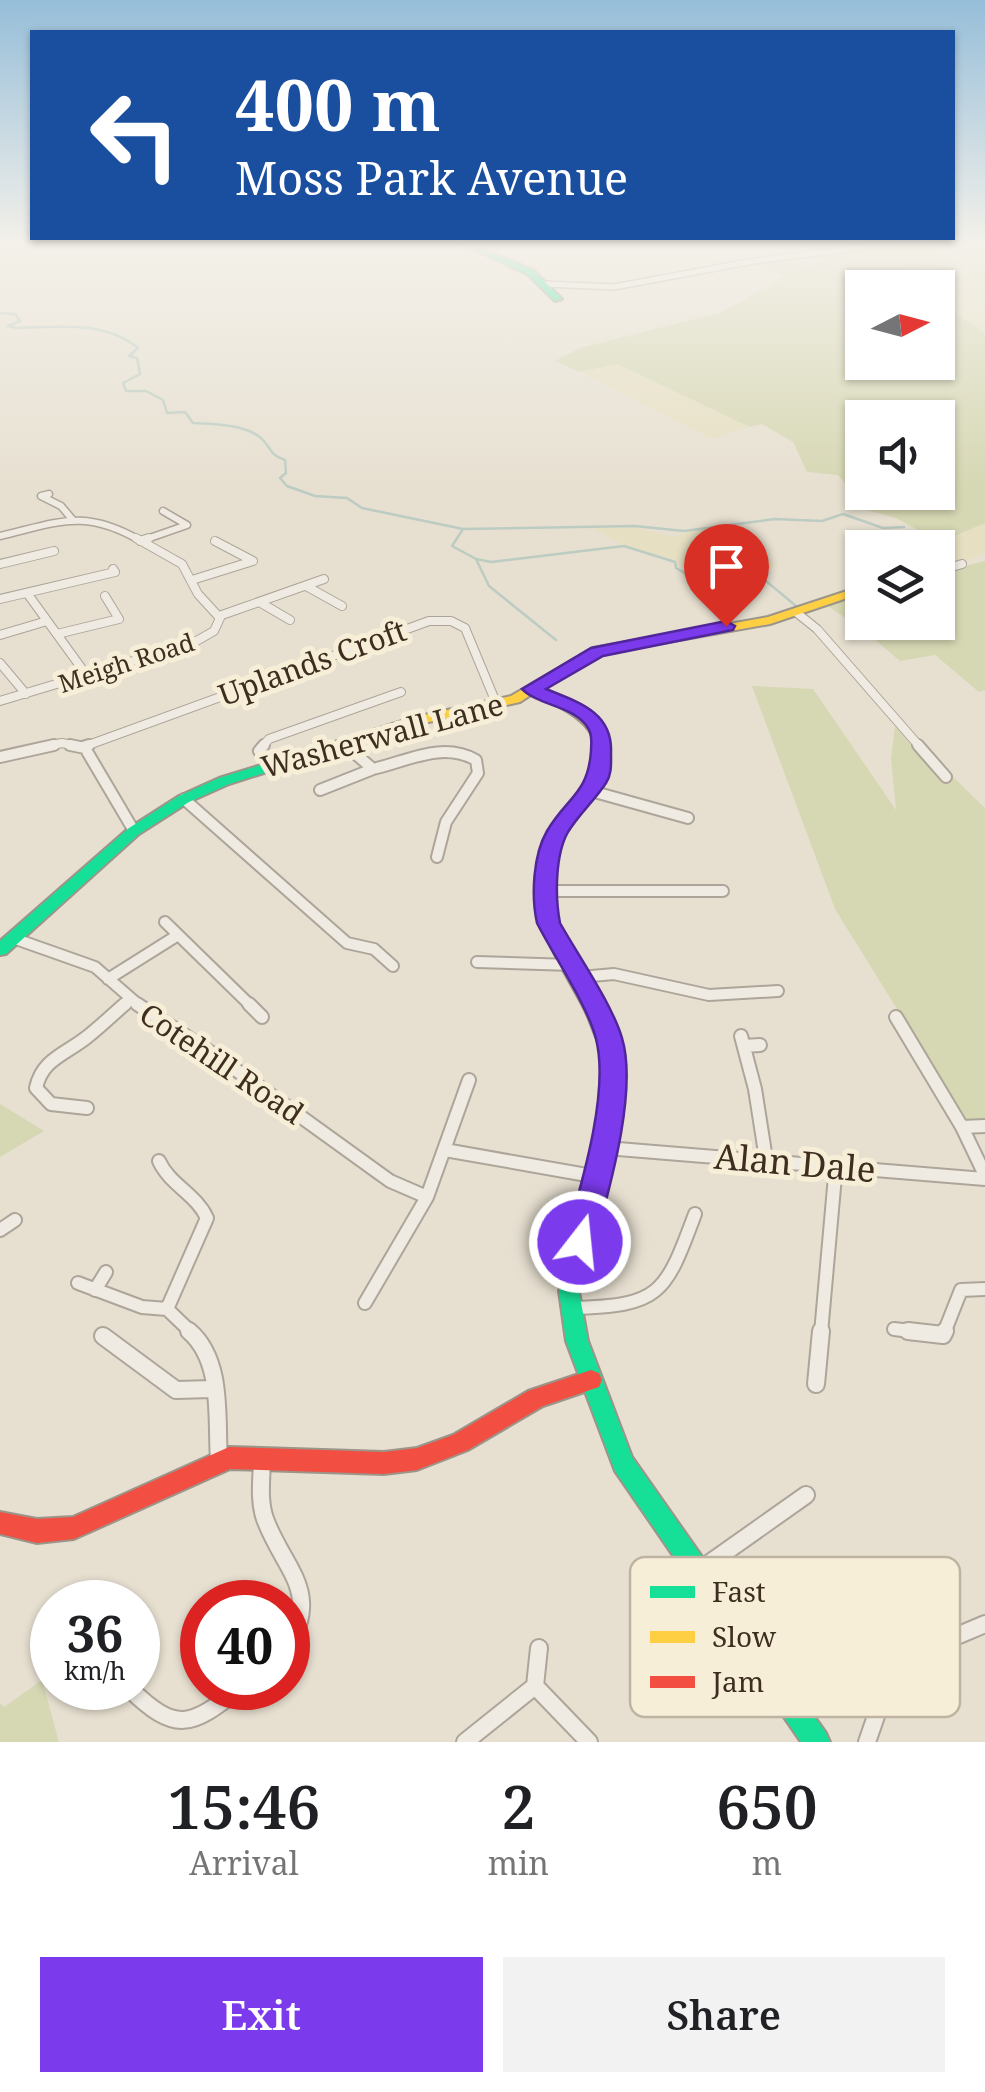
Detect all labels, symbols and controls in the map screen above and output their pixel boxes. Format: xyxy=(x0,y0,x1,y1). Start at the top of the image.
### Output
text: 400 m xyxy=(235,56,441,152)
icon: left xyxy=(70,70,200,200)
text: Moss Park Avenue xyxy=(235,147,628,208)
north arrow xyxy=(845,270,955,380)
map controls xyxy=(845,270,955,640)
button: sound xyxy=(845,400,955,510)
pin xyxy=(684,524,769,627)
button: layers xyxy=(845,530,955,640)
icon: arrive xyxy=(699,539,754,594)
street label: Uplands Croft xyxy=(213,609,411,715)
street label: Meigh Road xyxy=(54,624,198,700)
street label: Washerwall Lane xyxy=(256,683,508,787)
street label: Cotehill Road xyxy=(132,993,312,1133)
street label: Alan Dale xyxy=(712,1132,878,1192)
position arrow xyxy=(528,1190,632,1294)
legend xyxy=(630,1557,960,1717)
text: Fast xyxy=(712,1572,766,1610)
speed limit sign: 40 xyxy=(180,1580,310,1710)
text: 36 xyxy=(67,1599,123,1667)
text: Slow xyxy=(712,1617,777,1655)
text: km/h xyxy=(64,1653,126,1687)
text: Jam xyxy=(711,1662,764,1700)
text: 15:46 xyxy=(167,1765,320,1847)
text: 2 xyxy=(501,1765,535,1847)
text: 650 xyxy=(716,1765,818,1847)
text: Arrival xyxy=(189,1841,299,1884)
text: min xyxy=(488,1841,549,1884)
text: m xyxy=(752,1841,782,1884)
button: Exit xyxy=(40,1957,483,2072)
button: Share xyxy=(503,1957,945,2072)

